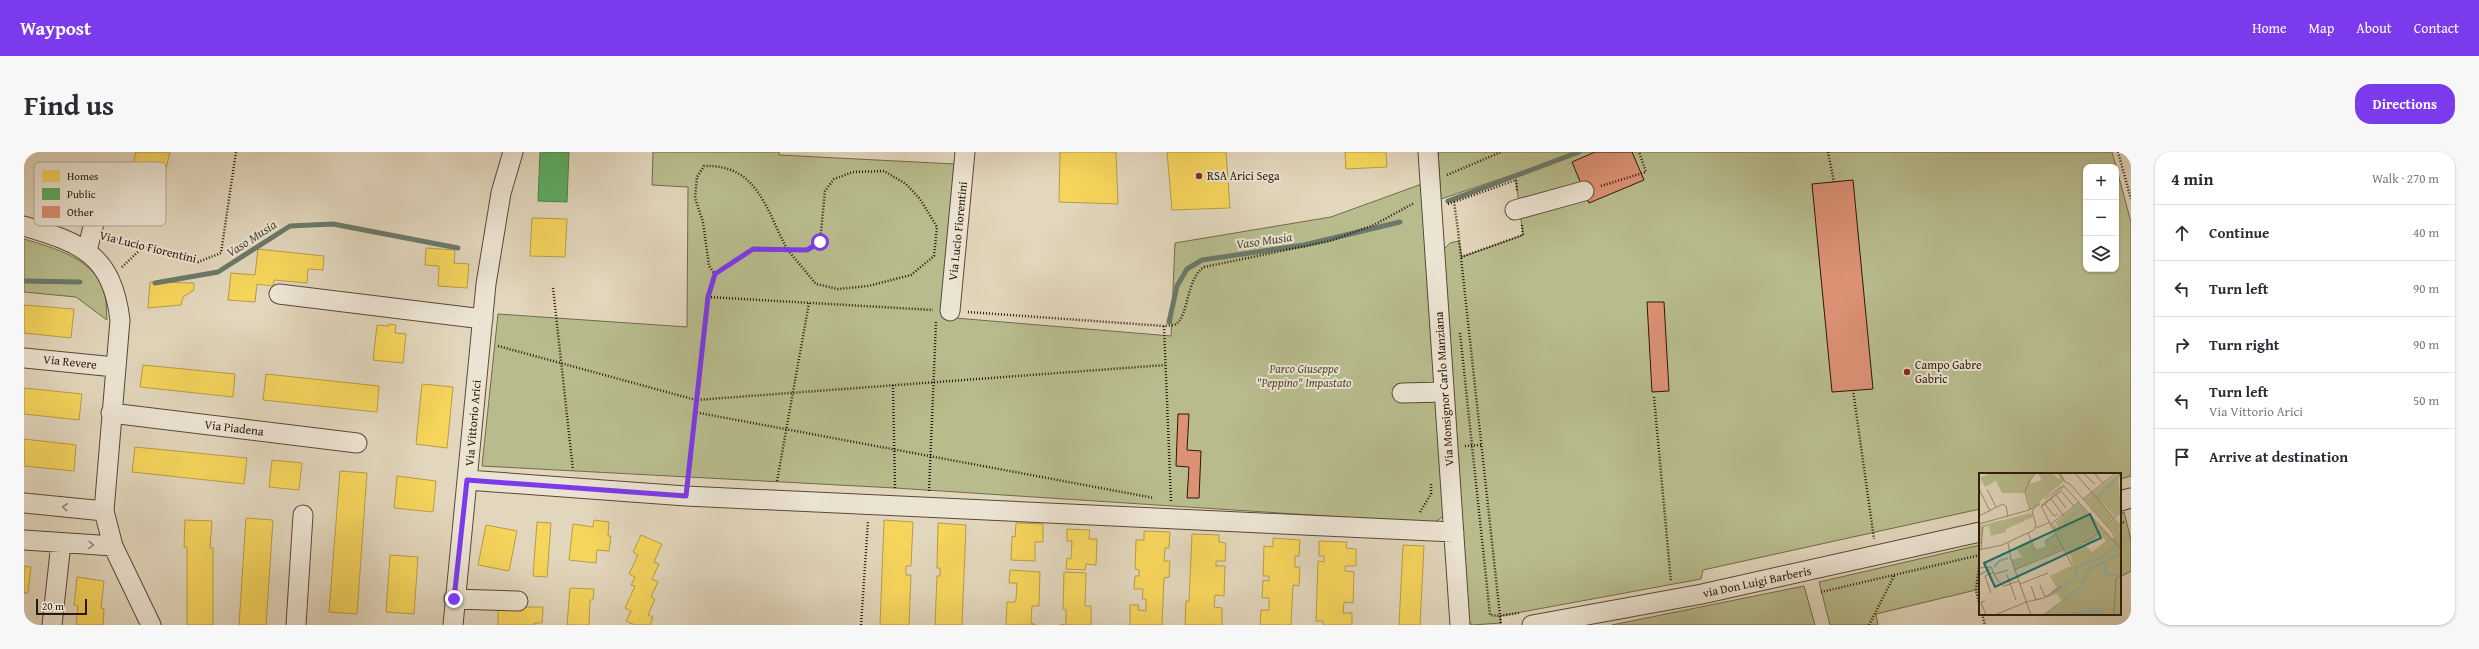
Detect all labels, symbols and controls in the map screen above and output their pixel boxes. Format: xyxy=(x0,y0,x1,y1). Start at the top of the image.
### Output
text: Waypost xyxy=(20,14,91,42)
text: Home xyxy=(2252,18,2287,38)
text: Map xyxy=(2309,18,2334,38)
text: About xyxy=(2356,18,2392,38)
text: Contact xyxy=(2414,18,2459,38)
text: Find us xyxy=(24,84,114,125)
button: Directions xyxy=(2355,84,2455,124)
legend xyxy=(34,162,166,226)
map controls xyxy=(2083,164,2119,272)
button: + xyxy=(2083,164,2119,200)
text: 4 min xyxy=(2171,166,2213,191)
place label: RSA Arici Sega xyxy=(1207,167,1280,184)
text: Homes xyxy=(67,168,98,184)
text: Walk · 270 m xyxy=(2372,169,2439,188)
marker: RSA Arici Sega xyxy=(1194,171,1204,181)
street label: Via Lucio Fiorentini xyxy=(944,180,971,281)
text: Public xyxy=(67,186,96,202)
button: − xyxy=(2083,200,2119,236)
text: Other xyxy=(67,204,94,220)
water label: Vaso Musia xyxy=(222,215,280,262)
icon: ahead xyxy=(2171,222,2193,244)
text: Continue xyxy=(2209,222,2270,243)
text: 40 m xyxy=(2413,223,2439,242)
street label: Via Lucio Fiorentini xyxy=(98,226,199,267)
water label: Vaso Musia xyxy=(1235,227,1293,254)
route start xyxy=(811,233,829,251)
button: layers xyxy=(2083,236,2119,272)
icon: left xyxy=(2171,278,2193,300)
text: Turn left xyxy=(2209,278,2268,299)
text: 90 m xyxy=(2413,279,2439,298)
street label: Via Monsignor Carlo Manziana xyxy=(1430,311,1457,467)
icon: right xyxy=(2171,334,2193,356)
text: Turn right xyxy=(2209,334,2280,355)
text: 90 m xyxy=(2413,335,2439,354)
street label: Via Revere xyxy=(42,350,98,373)
place label: Campo Gabre Gabric xyxy=(1915,356,1982,387)
park label: Parco Giuseppe "Peppino" Impastato xyxy=(1257,360,1351,391)
marker: Campo Gabre Gabric xyxy=(1902,367,1912,377)
street label: Via Vittorio Arici xyxy=(460,378,485,467)
text: Turn left xyxy=(2209,381,2268,402)
icon: left xyxy=(2171,390,2193,412)
text: 50 m xyxy=(2413,391,2439,410)
text: Via Vittorio Arici xyxy=(2209,402,2303,421)
street label: Via Piadena xyxy=(204,415,265,440)
icon: arrive xyxy=(2171,446,2193,468)
text: Arrive at destination xyxy=(2209,446,2348,467)
inset map xyxy=(1979,473,2121,615)
one-way arrow xyxy=(62,503,68,512)
one-way arrow xyxy=(88,541,94,549)
street label: via Don Luigi Barberis xyxy=(1701,562,1813,601)
route end xyxy=(445,590,463,608)
scale bar xyxy=(36,597,87,616)
text: 20 m xyxy=(42,598,64,614)

